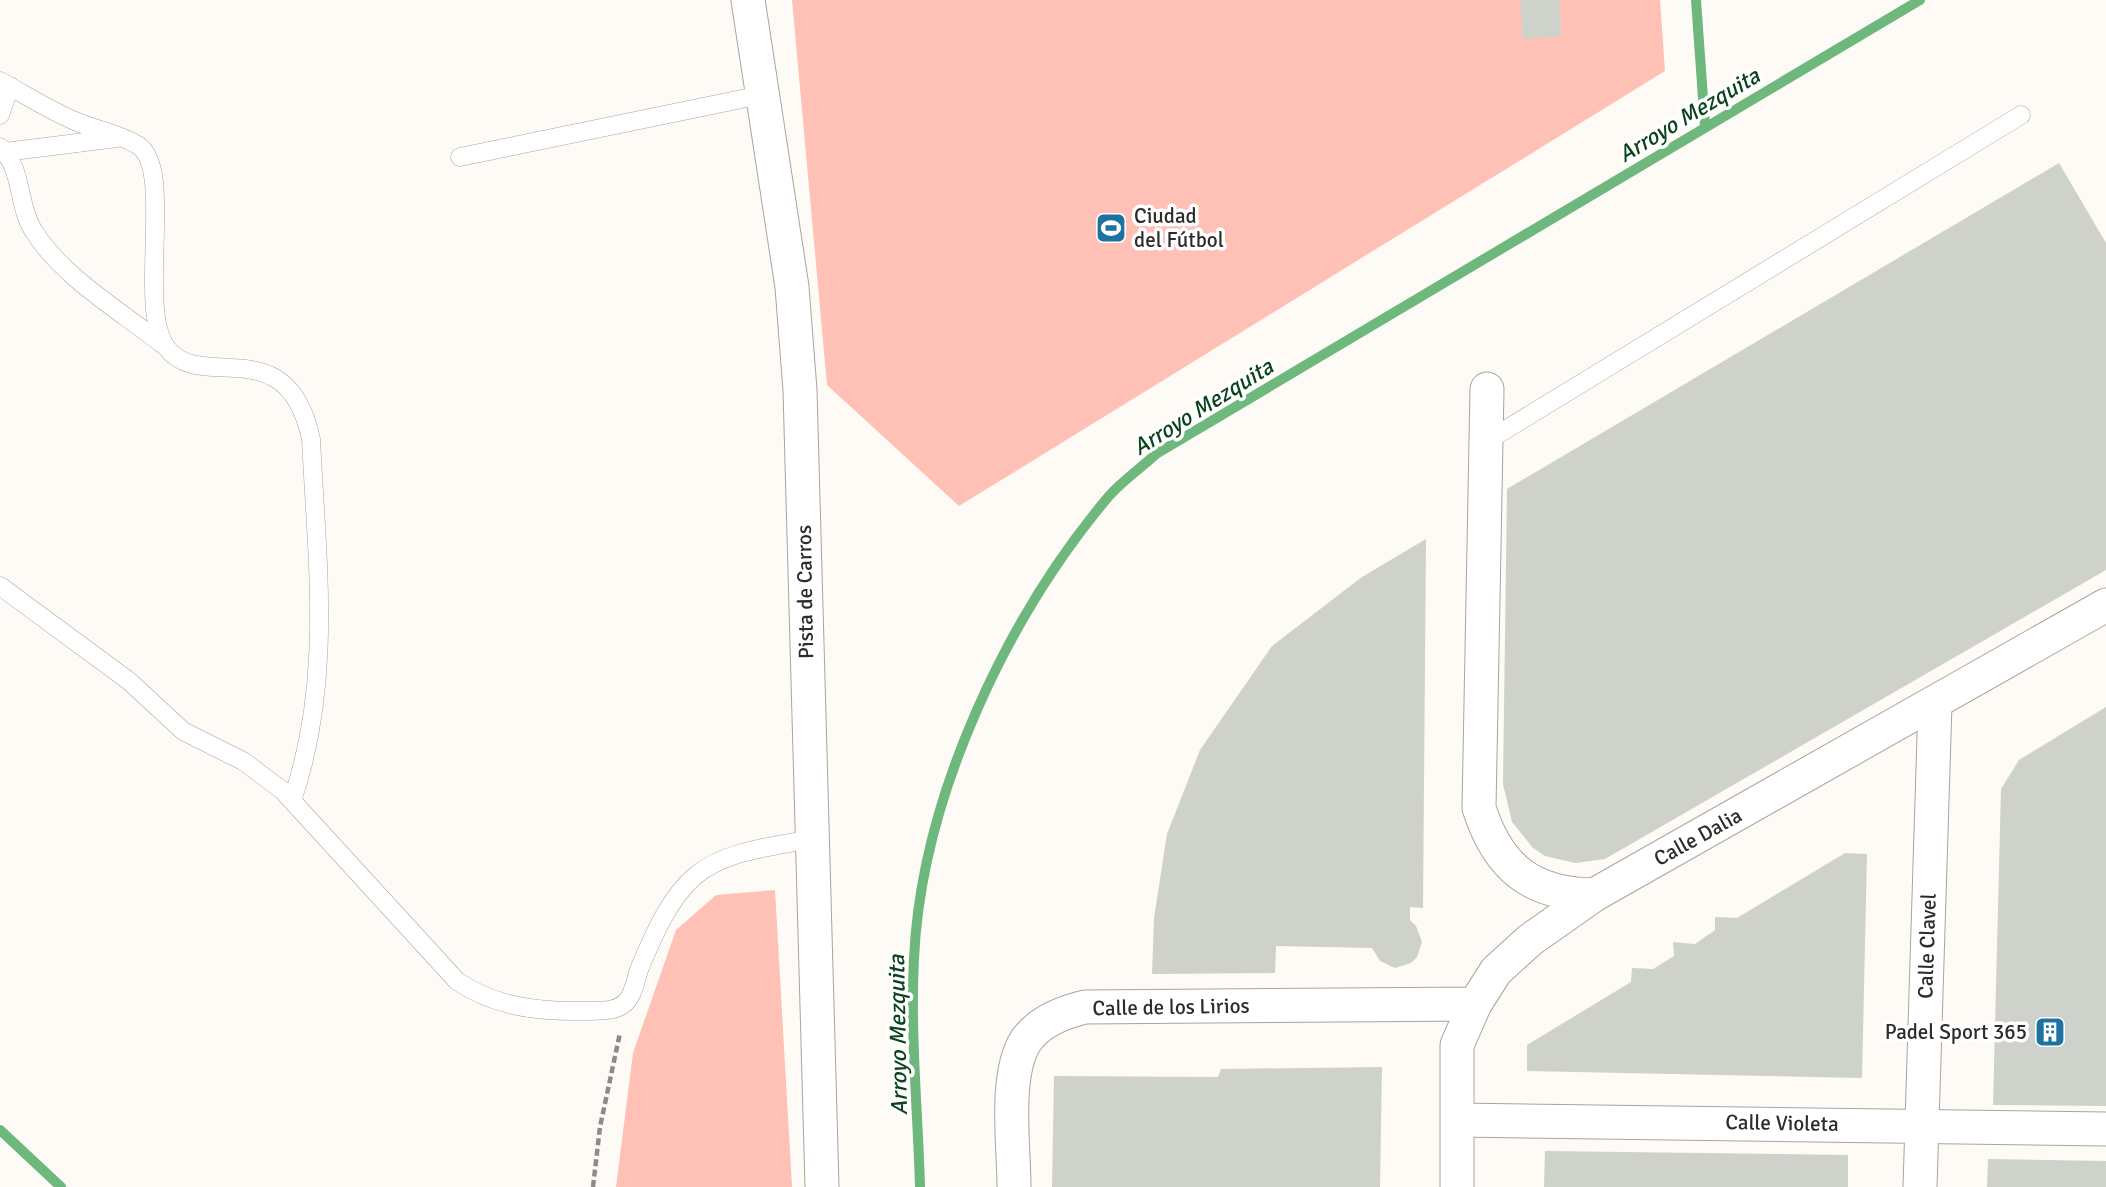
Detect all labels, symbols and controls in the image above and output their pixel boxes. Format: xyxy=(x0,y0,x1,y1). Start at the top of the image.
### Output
water label: Arroyo Mezquita xyxy=(1613,61,1766,169)
place label: Ciudad del Fútbol xyxy=(1134,203,1224,253)
sports icon: Ciudad del Fútbol xyxy=(1094,211,1128,245)
water label: Arroyo Mezquita xyxy=(1127,351,1280,462)
street label: Pista de Carros xyxy=(791,525,819,659)
street label: Calle Dalia xyxy=(1649,802,1747,872)
street label: Calle Clavel xyxy=(1912,893,1942,999)
water label: Arroyo Mezquita xyxy=(882,953,914,1115)
street label: Calle de los Lirios xyxy=(1092,993,1250,1021)
building icon: Padel Sport 365 xyxy=(2033,1015,2067,1049)
place label: Padel Sport 365 xyxy=(1885,1019,2027,1045)
street label: Calle Violeta xyxy=(1725,1109,1839,1137)

